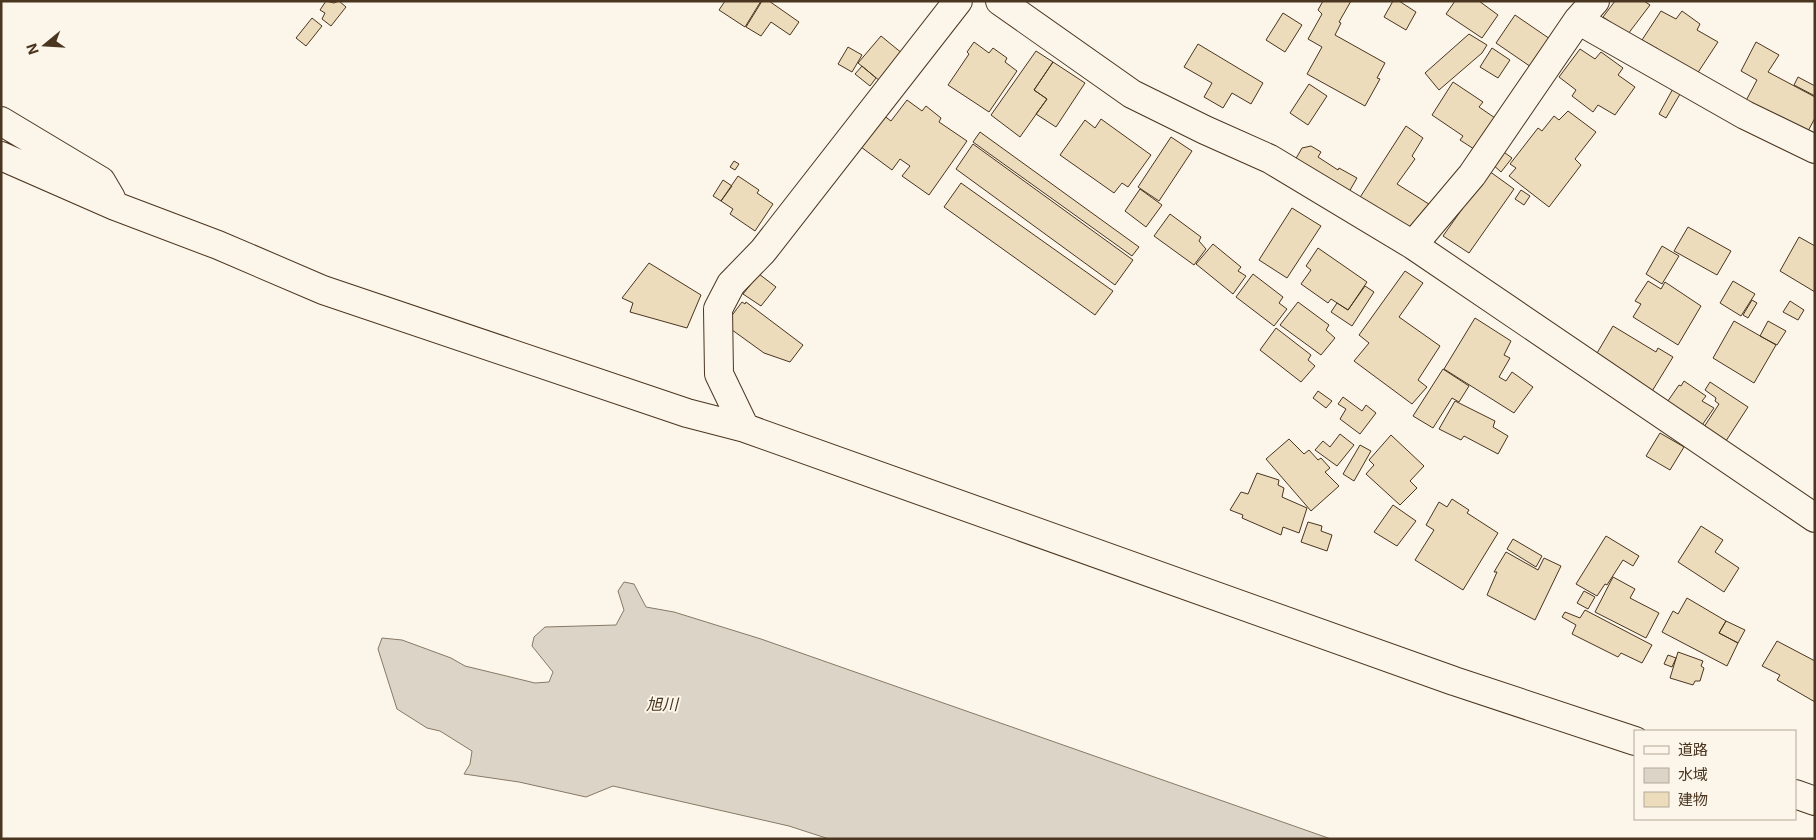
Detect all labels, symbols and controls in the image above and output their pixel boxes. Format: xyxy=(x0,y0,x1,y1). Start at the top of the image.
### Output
north arrow xyxy=(20,20,70,70)
text: N xyxy=(22,41,42,57)
water label: 旭川 xyxy=(646,694,680,714)
legend xyxy=(1634,730,1796,820)
text: 道路 xyxy=(1678,740,1708,759)
text: 水域 xyxy=(1678,765,1708,784)
text: 建物 xyxy=(1678,790,1708,809)

